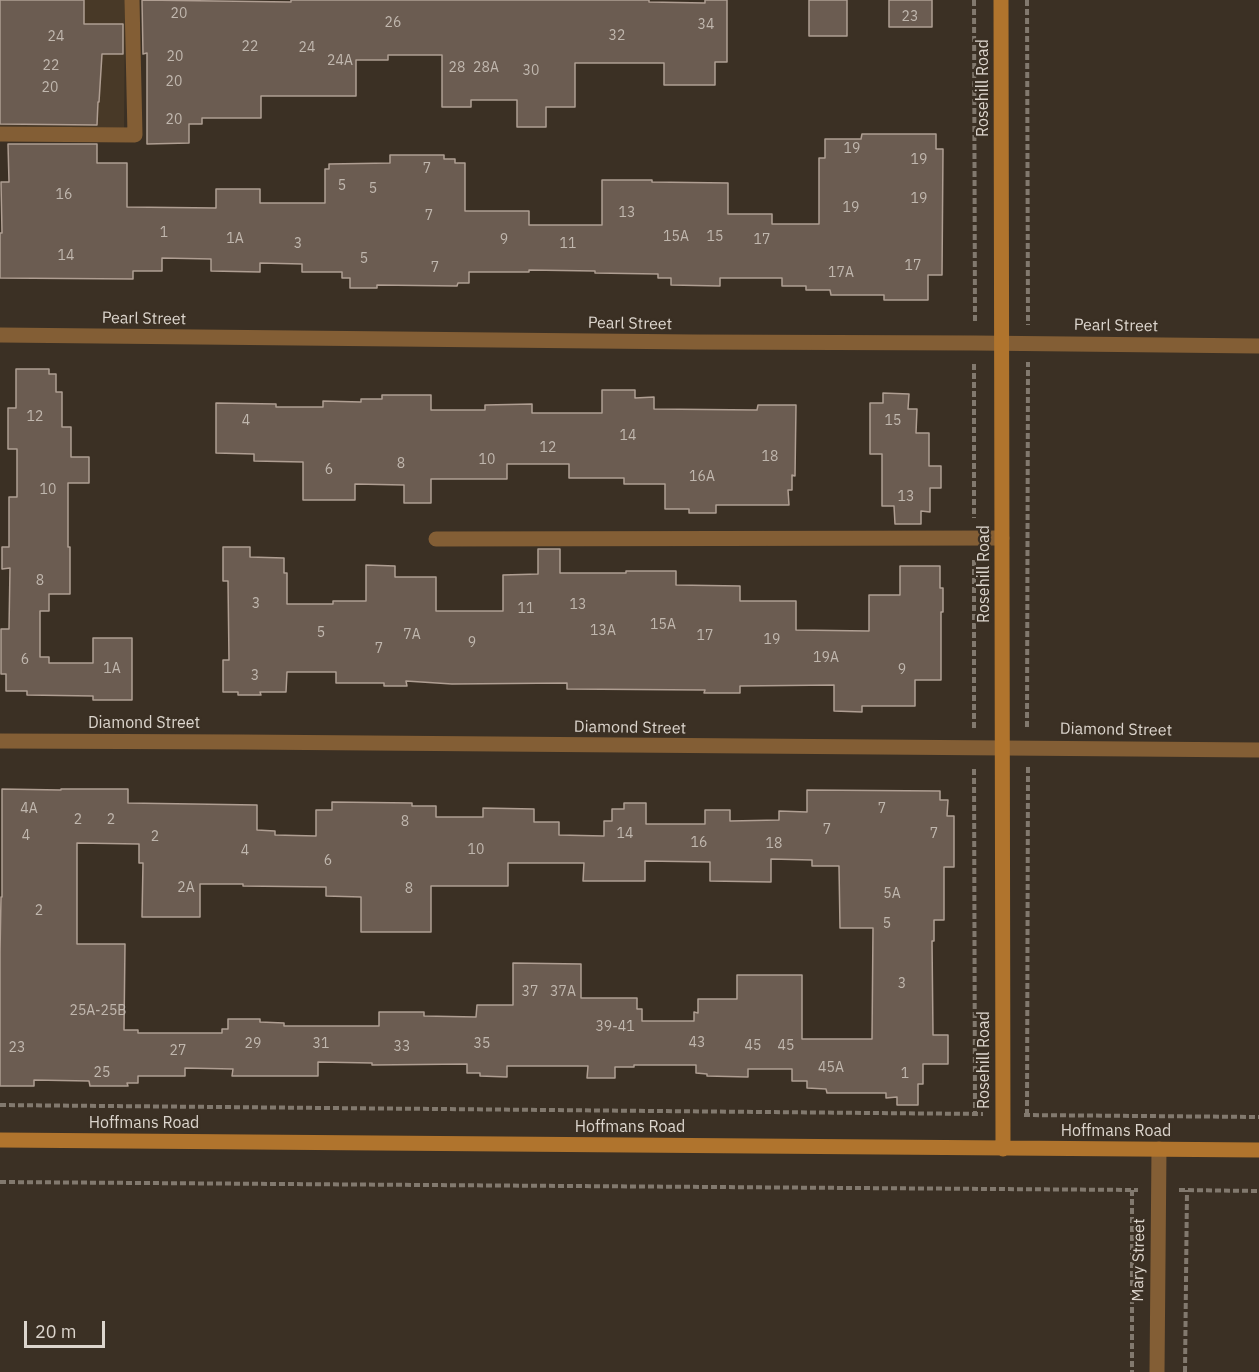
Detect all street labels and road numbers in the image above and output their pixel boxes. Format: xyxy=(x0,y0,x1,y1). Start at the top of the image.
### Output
street label: Rosehill Road xyxy=(973,39,993,137)
street label: Pearl Street xyxy=(102,309,186,329)
street label: Pearl Street xyxy=(588,314,672,334)
street label: Pearl Street xyxy=(1074,316,1158,336)
street label: Rosehill Road xyxy=(974,525,994,623)
street label: Diamond Street xyxy=(88,713,200,733)
street label: Diamond Street xyxy=(574,717,686,739)
street label: Diamond Street xyxy=(1060,719,1172,741)
street label: Rosehill Road xyxy=(974,1011,994,1109)
street label: Hoffmans Road xyxy=(89,1113,199,1133)
street label: Hoffmans Road xyxy=(575,1117,685,1137)
street label: Hoffmans Road xyxy=(1061,1121,1171,1141)
street label: Mary Street xyxy=(1129,1218,1149,1302)

